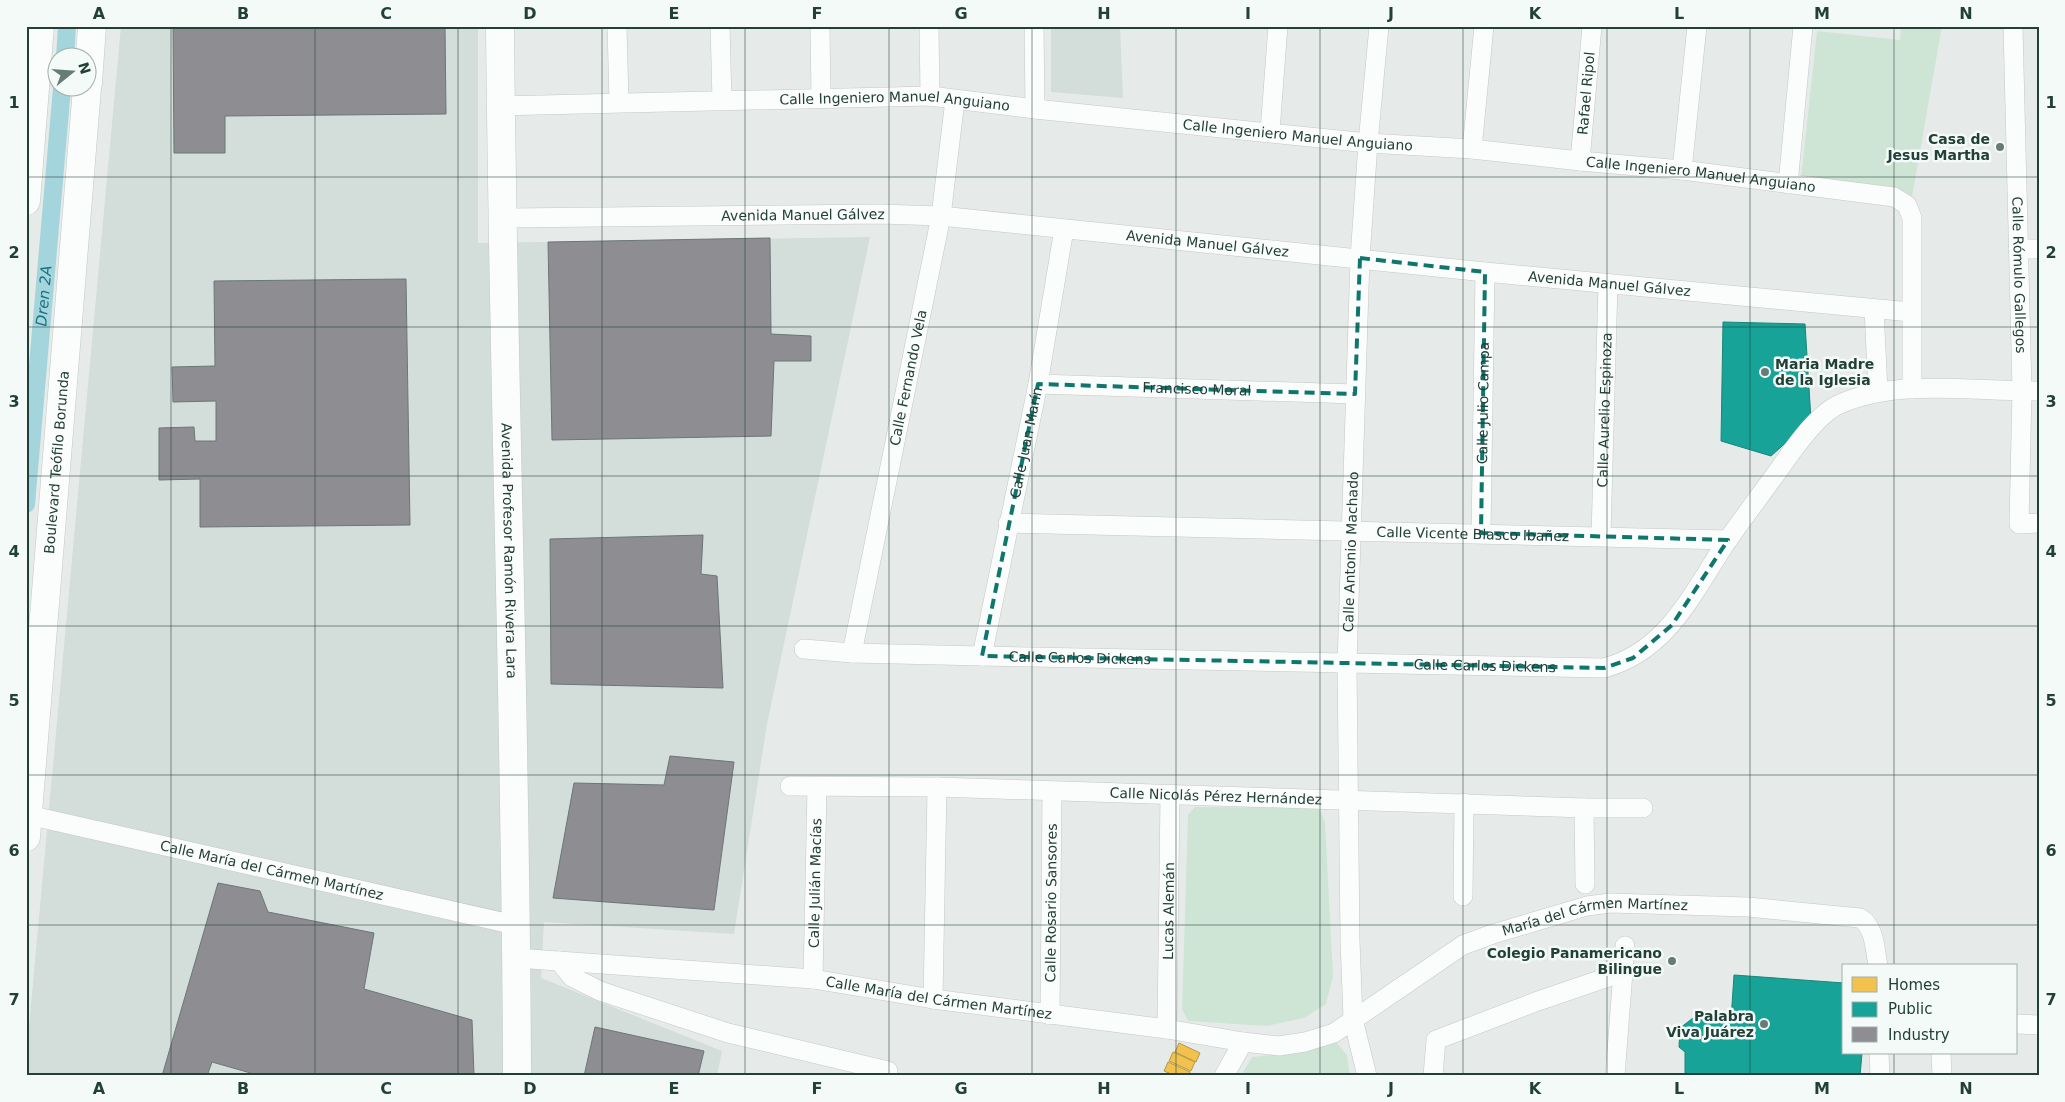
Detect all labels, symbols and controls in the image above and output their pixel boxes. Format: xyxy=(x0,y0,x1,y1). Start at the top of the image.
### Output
text: A xyxy=(93,4,106,23)
text: B xyxy=(237,4,249,23)
text: C xyxy=(380,4,392,23)
text: D xyxy=(523,4,537,23)
text: E xyxy=(669,4,679,23)
text: F xyxy=(812,4,822,23)
text: G xyxy=(954,4,968,23)
text: H xyxy=(1097,4,1111,23)
text: I xyxy=(1245,4,1251,23)
text: J xyxy=(1387,4,1394,23)
text: K xyxy=(1529,4,1542,23)
text: L xyxy=(1674,4,1684,23)
text: M xyxy=(1814,4,1830,23)
text: N xyxy=(1959,4,1973,23)
north arrow xyxy=(48,48,98,98)
street label: Rafael Ripol xyxy=(1574,51,1598,136)
text: N xyxy=(75,60,94,76)
street label: Calle Ingeniero Manuel Anguiano xyxy=(779,88,1011,114)
text: 1 xyxy=(8,93,20,112)
text: 1 xyxy=(2045,93,2057,112)
street label: Calle Ingeniero Manuel Anguiano xyxy=(1182,116,1413,154)
place label: Casa de Jesus Martha xyxy=(1886,131,1990,163)
marker: Casa de Jesus Martha xyxy=(1994,141,2006,153)
street label: Calle Ingeniero Manuel Anguiano xyxy=(1585,154,1817,195)
street label: Calle Rómulo Gallegos xyxy=(2009,196,2029,354)
street label: Avenida Manuel Gálvez xyxy=(721,206,885,224)
street label: Avenida Manuel Gálvez xyxy=(1125,227,1290,260)
text: 2 xyxy=(8,243,20,262)
text: 2 xyxy=(2045,243,2057,262)
water label: Dren 2A xyxy=(32,265,56,327)
street label: Avenida Manuel Gálvez xyxy=(1527,268,1692,299)
street label: Calle Fernando Vela xyxy=(886,308,930,447)
street label: Calle Aurelio Espinoza xyxy=(1594,332,1615,488)
street label: Calle Julio Campa xyxy=(1474,342,1492,464)
place label: Maria Madre de la Iglesia xyxy=(1775,356,1874,388)
marker: Maria Madre de la Iglesia xyxy=(1759,366,1771,378)
street label: Boulevard Teófilo Borunda xyxy=(41,370,72,554)
street label: Francisco Moral xyxy=(1142,379,1252,399)
street label: Calle Juan Marín xyxy=(1007,385,1045,500)
text: 3 xyxy=(8,392,20,411)
text: 3 xyxy=(2045,392,2057,411)
street label: Avenida Profesor Ramón Rivera Lara xyxy=(499,423,520,679)
street label: Calle Antonio Machado xyxy=(1340,471,1361,632)
street label: Calle Vicente Blasco Ibañez xyxy=(1376,524,1569,544)
text: 4 xyxy=(8,542,20,561)
text: 4 xyxy=(2045,542,2057,561)
street label: Calle Carlos Dickens xyxy=(1008,649,1151,667)
street label: Calle Carlos Dickens xyxy=(1413,656,1556,675)
text: 5 xyxy=(8,691,20,710)
text: 5 xyxy=(2045,691,2057,710)
street label: Calle Nicolás Pérez Hernández xyxy=(1109,785,1322,807)
street label: Calle Julián Macías xyxy=(806,818,824,948)
street label: Calle Rosario Sansores xyxy=(1042,823,1060,983)
street label: Calle María del Cármen Martínez xyxy=(159,837,385,903)
text: 6 xyxy=(8,841,20,860)
text: 6 xyxy=(2045,841,2057,860)
street label: Lucas Alemán xyxy=(1160,862,1177,960)
street label: María del Cármen Martínez xyxy=(1500,895,1688,939)
place label: Colegio Panamericano Bilingue xyxy=(1487,945,1662,977)
marker: Colegio Panamericano Bilingue xyxy=(1666,955,1678,967)
legend xyxy=(1842,964,2018,1054)
street label: Calle María del Cármen Martínez xyxy=(824,973,1053,1022)
text: Homes xyxy=(1888,976,1940,994)
text: 7 xyxy=(8,990,20,1009)
text: 7 xyxy=(2045,990,2057,1009)
text: Public xyxy=(1888,1000,1932,1018)
place label: Palabra Viva Juárez xyxy=(1666,1008,1754,1040)
marker: Palabra Viva Juárez xyxy=(1758,1018,1770,1030)
text: Industry xyxy=(1888,1026,1950,1044)
text: A xyxy=(93,1079,106,1098)
text: B xyxy=(237,1079,249,1098)
text: C xyxy=(380,1079,392,1098)
text: D xyxy=(523,1079,537,1098)
text: E xyxy=(669,1079,679,1098)
text: F xyxy=(812,1079,822,1098)
text: G xyxy=(954,1079,968,1098)
text: H xyxy=(1097,1079,1111,1098)
text: I xyxy=(1245,1079,1251,1098)
text: J xyxy=(1387,1079,1394,1098)
text: K xyxy=(1529,1079,1542,1098)
text: L xyxy=(1674,1079,1684,1098)
text: M xyxy=(1814,1079,1830,1098)
text: N xyxy=(1959,1079,1973,1098)

